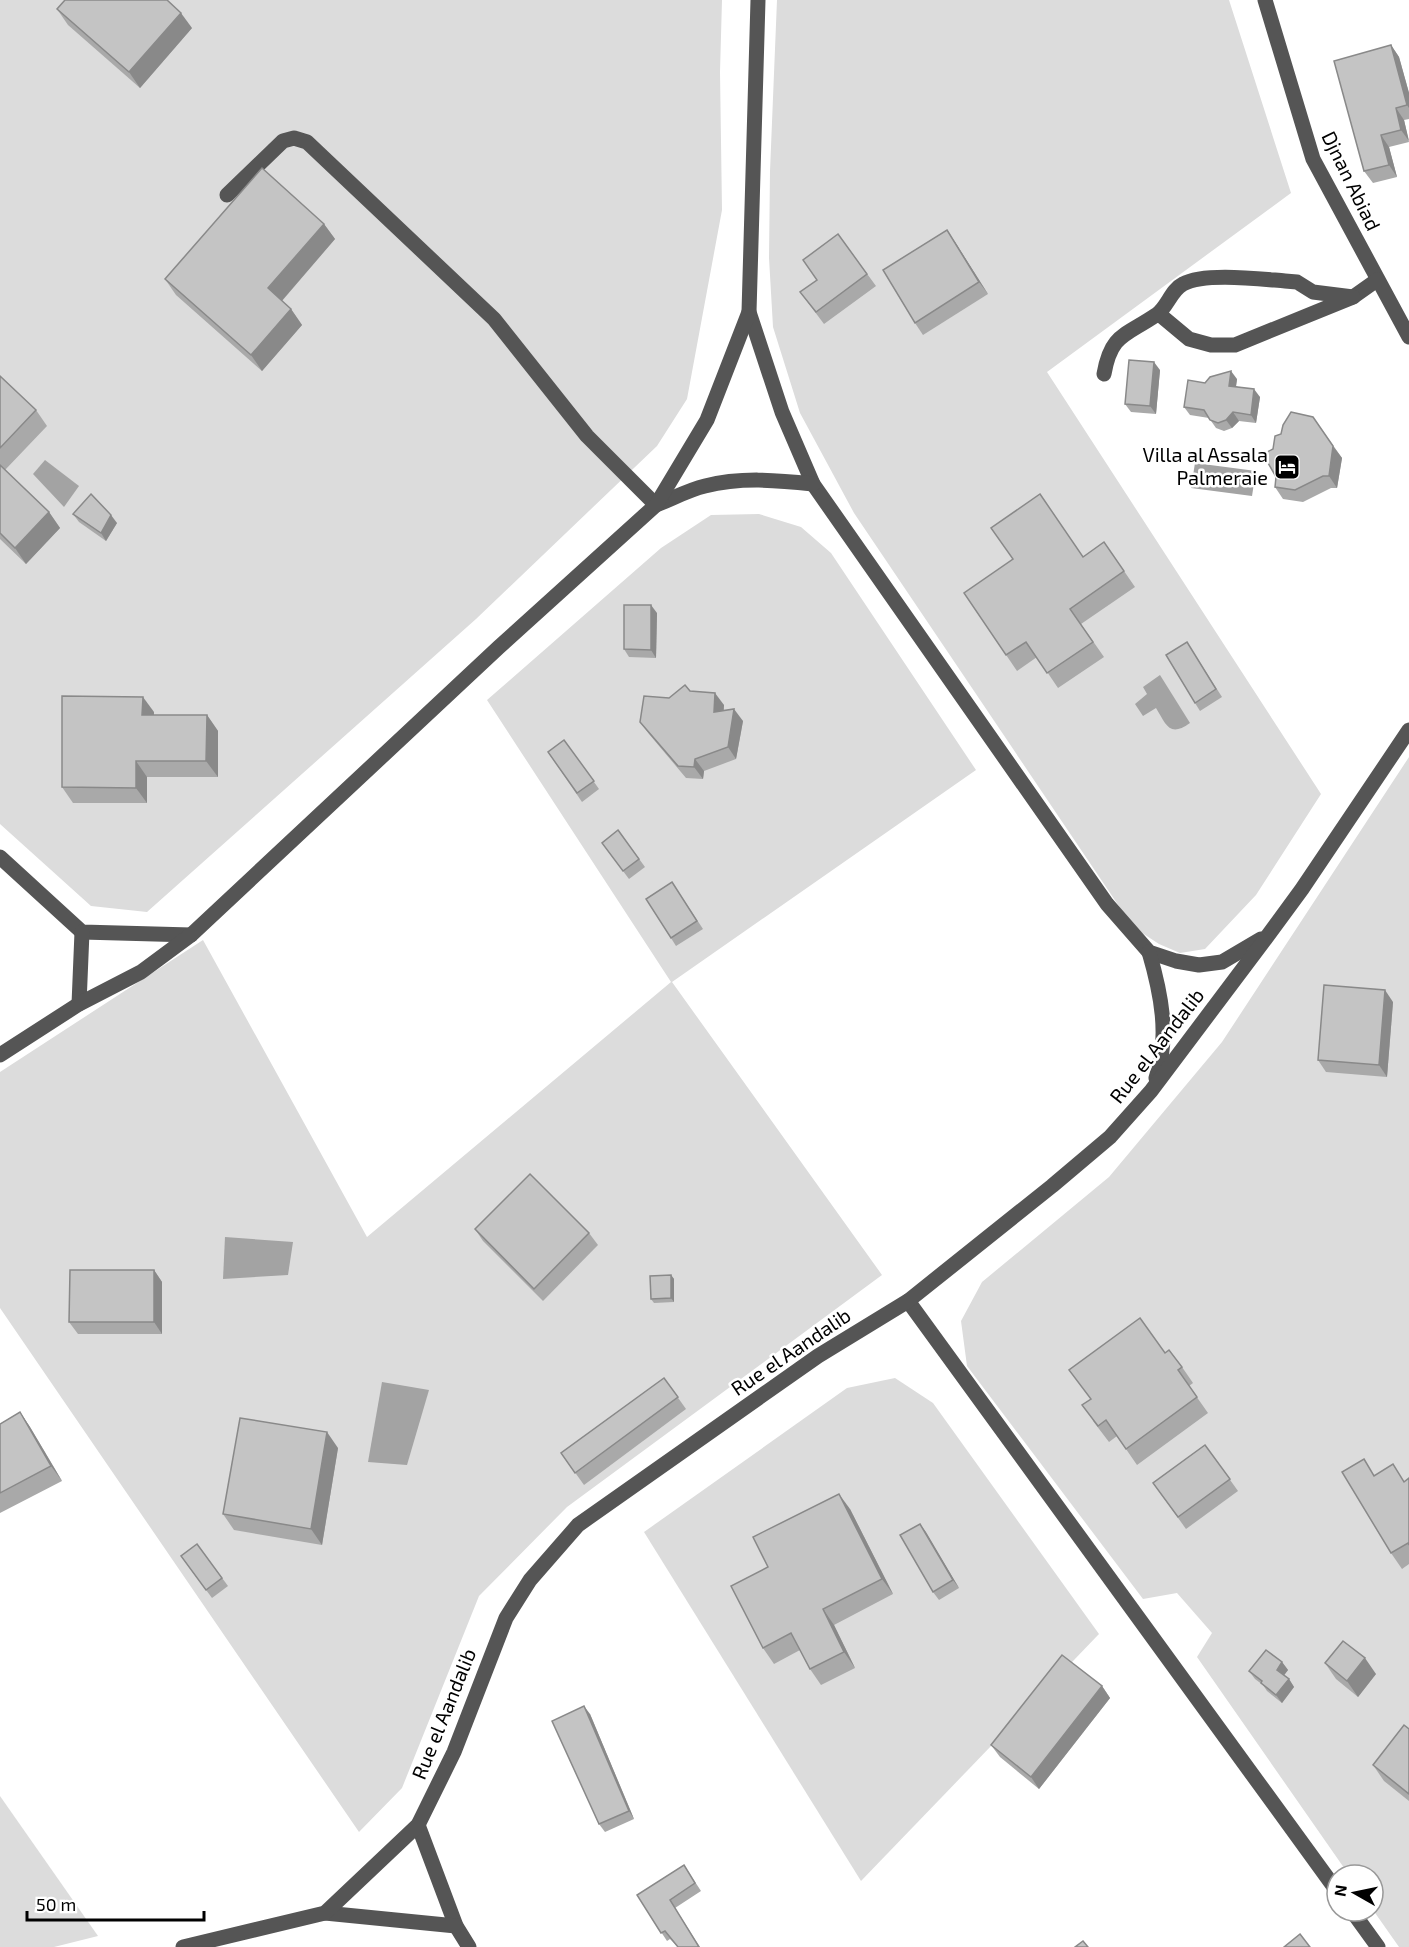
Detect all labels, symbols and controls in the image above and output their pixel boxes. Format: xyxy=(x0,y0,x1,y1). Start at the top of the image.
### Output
street label: Djnan Abiad xyxy=(1317,127,1386,234)
place label: Villa al Assala Palmeraie xyxy=(1142,442,1268,489)
hotel icon: Villa al Assala Palmeraie xyxy=(1272,452,1302,482)
street label: Rue el Aandalib xyxy=(1104,983,1208,1108)
street label: Rue el Aandalib xyxy=(726,1302,855,1400)
street label: Rue el Aandalib xyxy=(406,1645,480,1783)
north arrow xyxy=(1325,1863,1385,1923)
text: N xyxy=(1329,1883,1350,1898)
scale bar xyxy=(27,1884,204,1922)
text: 50 m xyxy=(36,1893,76,1915)

